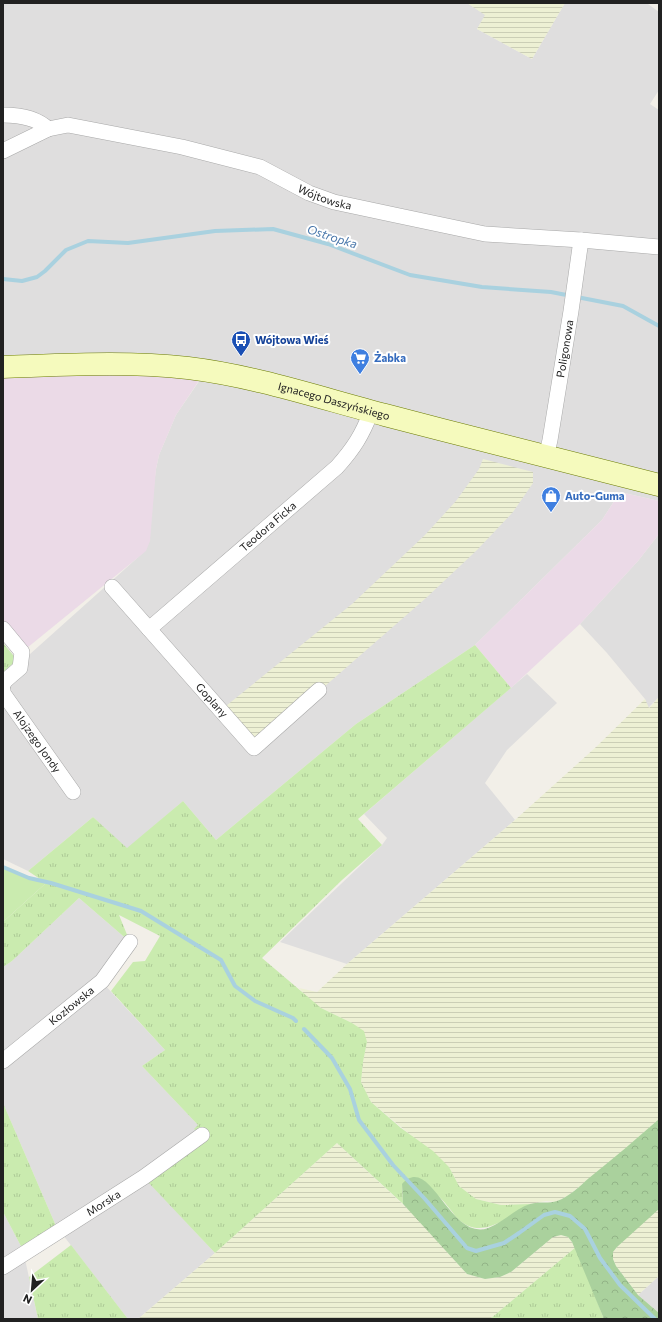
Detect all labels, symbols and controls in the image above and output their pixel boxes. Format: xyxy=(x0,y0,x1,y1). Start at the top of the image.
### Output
street label: Wójtowska xyxy=(296,181,353,212)
water label: Ostropka xyxy=(306,221,359,251)
street label: Poligonowa xyxy=(553,319,575,379)
bus stop icon: Wójtowa Wieś xyxy=(230,329,252,357)
place label: Wójtowa Wieś xyxy=(255,333,329,346)
supermarket icon: Żabka xyxy=(349,347,371,375)
place label: Żabka xyxy=(374,351,406,364)
street label: Ignacego Daszyńskiego xyxy=(277,379,392,422)
shop icon: Auto-Guma xyxy=(540,485,562,513)
place label: Auto-Guma xyxy=(565,489,625,502)
street label: Teodora Ficka xyxy=(237,498,298,554)
street label: Goplany xyxy=(194,680,231,720)
street label: Alojzego Jondy xyxy=(11,707,64,775)
street label: Kozłowska xyxy=(46,983,96,1027)
street label: Morska xyxy=(83,1187,123,1218)
north arrow xyxy=(12,1270,52,1310)
text: N xyxy=(21,1292,34,1307)

